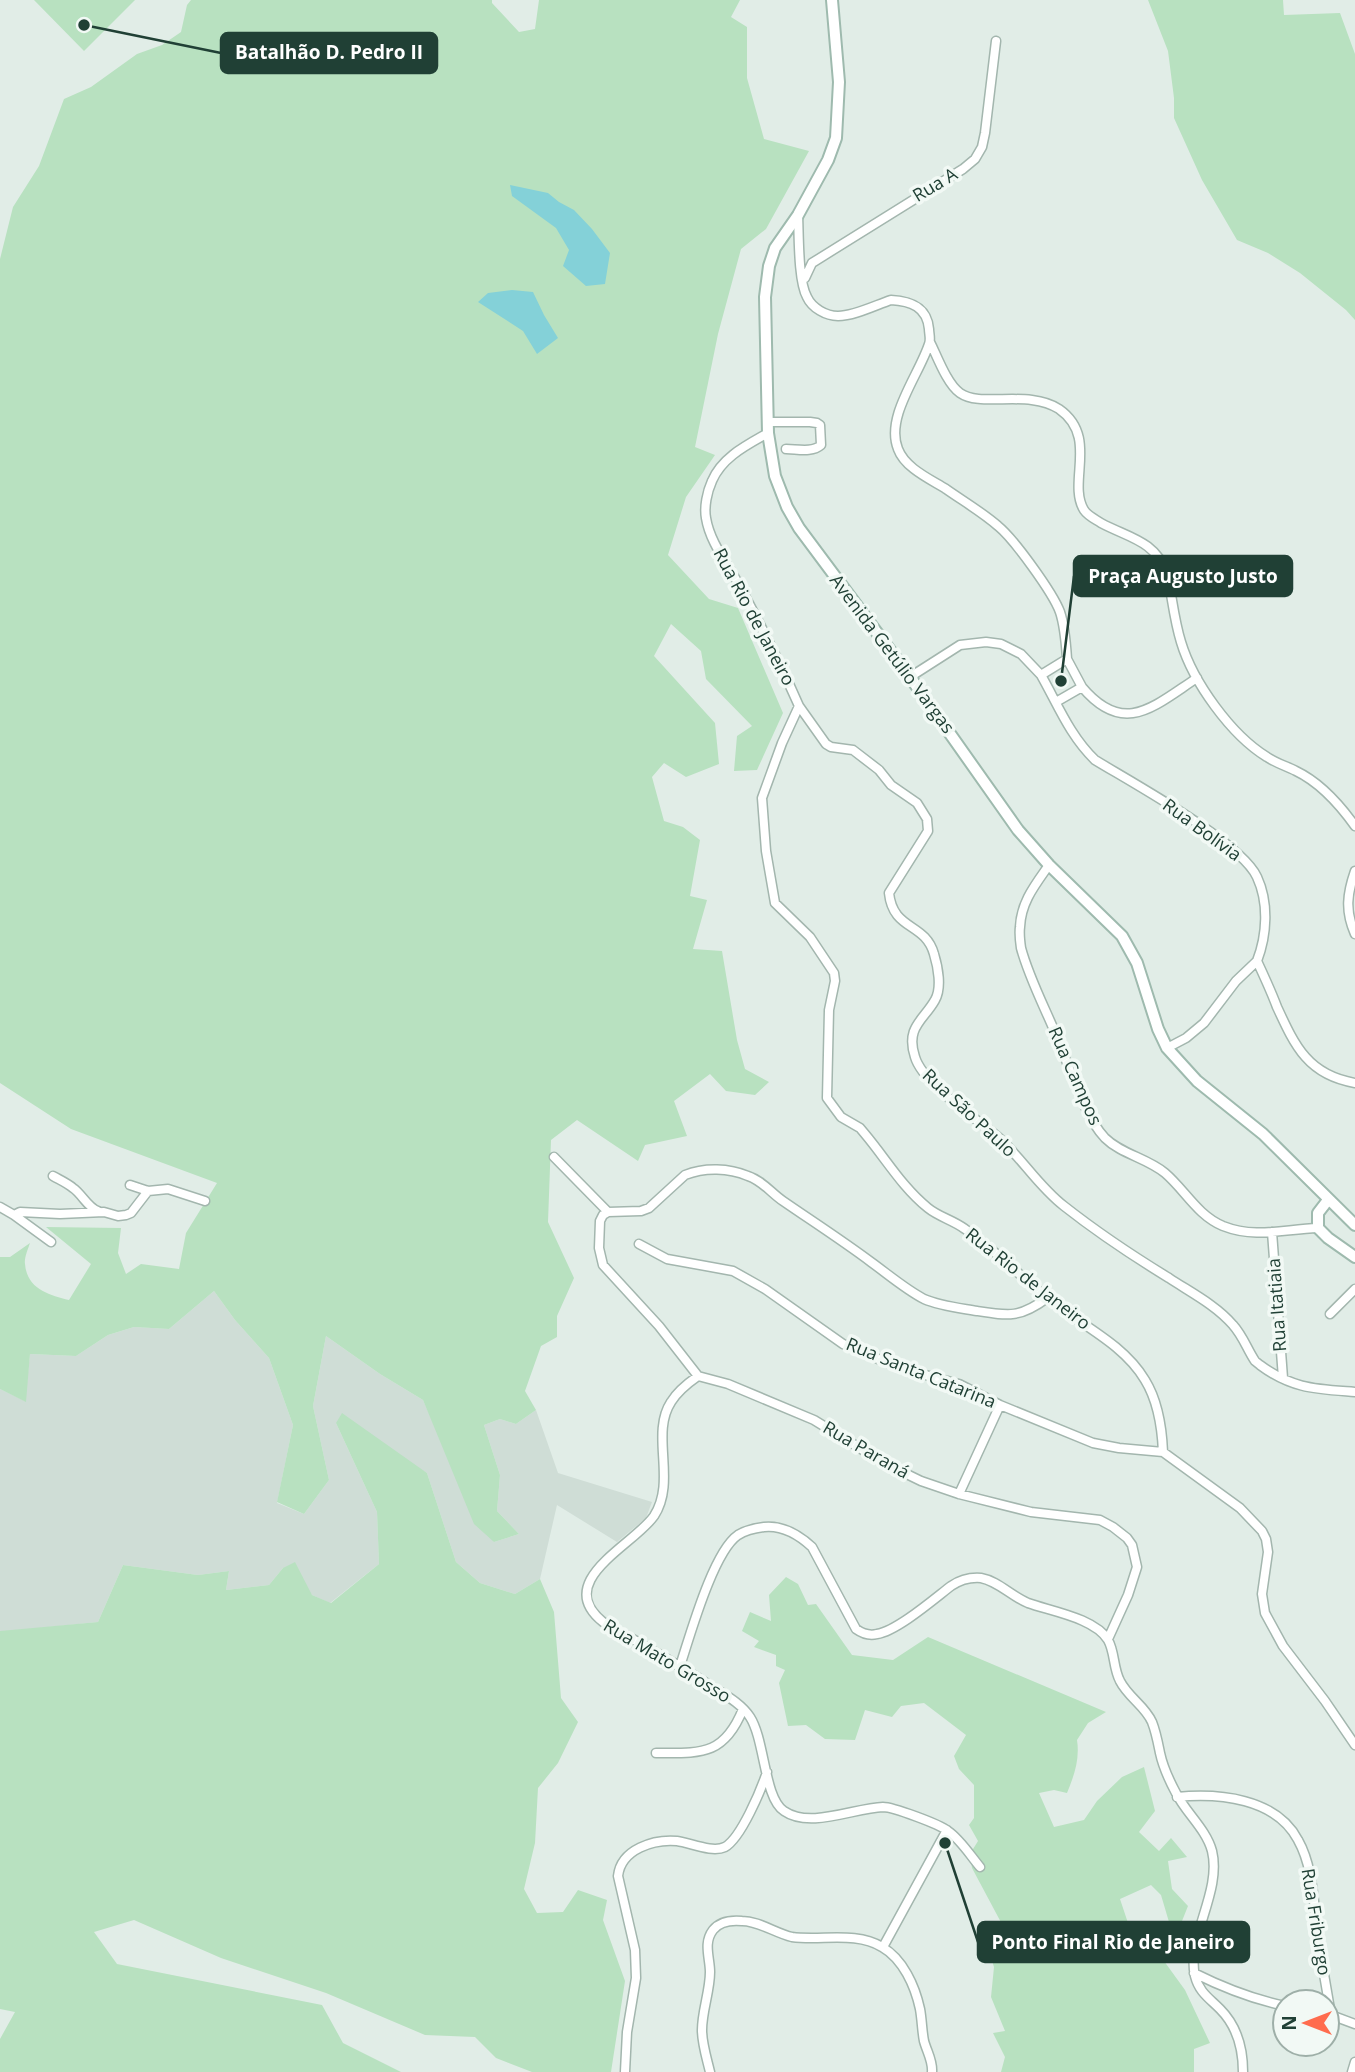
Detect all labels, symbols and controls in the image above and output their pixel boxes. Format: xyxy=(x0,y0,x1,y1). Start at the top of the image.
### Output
callout: Batalhão D. Pedro II xyxy=(221,33,437,73)
text: Batalhão D. Pedro II xyxy=(235,39,423,65)
street label: Rua A xyxy=(908,161,962,207)
street label: Rua Rio de Janeiro xyxy=(708,544,801,689)
callout: Praça Augusto Justo xyxy=(1074,556,1292,596)
text: Praça Augusto Justo xyxy=(1088,563,1278,589)
street label: Avenida Getúlio Vargas xyxy=(825,569,961,738)
street label: Rua Bolívia xyxy=(1158,792,1247,866)
street label: Rua Campos xyxy=(1044,1023,1108,1129)
street label: Rua São Paulo xyxy=(918,1063,1022,1162)
street label: Rua Rio de Janeiro xyxy=(961,1222,1096,1335)
street label: Rua Itatiaia xyxy=(1261,1257,1291,1353)
street label: Rua Santa Catarina xyxy=(843,1331,1000,1413)
street label: Rua Paraná xyxy=(819,1415,914,1484)
street label: Rua Mato Grosso xyxy=(600,1613,735,1708)
street label: Rua Friburgo xyxy=(1297,1867,1337,1977)
callout: Ponto Final Rio de Janeiro xyxy=(978,1922,1249,1962)
text: Ponto Final Rio de Janeiro xyxy=(992,1929,1234,1955)
north arrow xyxy=(1271,1988,1341,2058)
text: N xyxy=(1276,2015,1302,2031)

